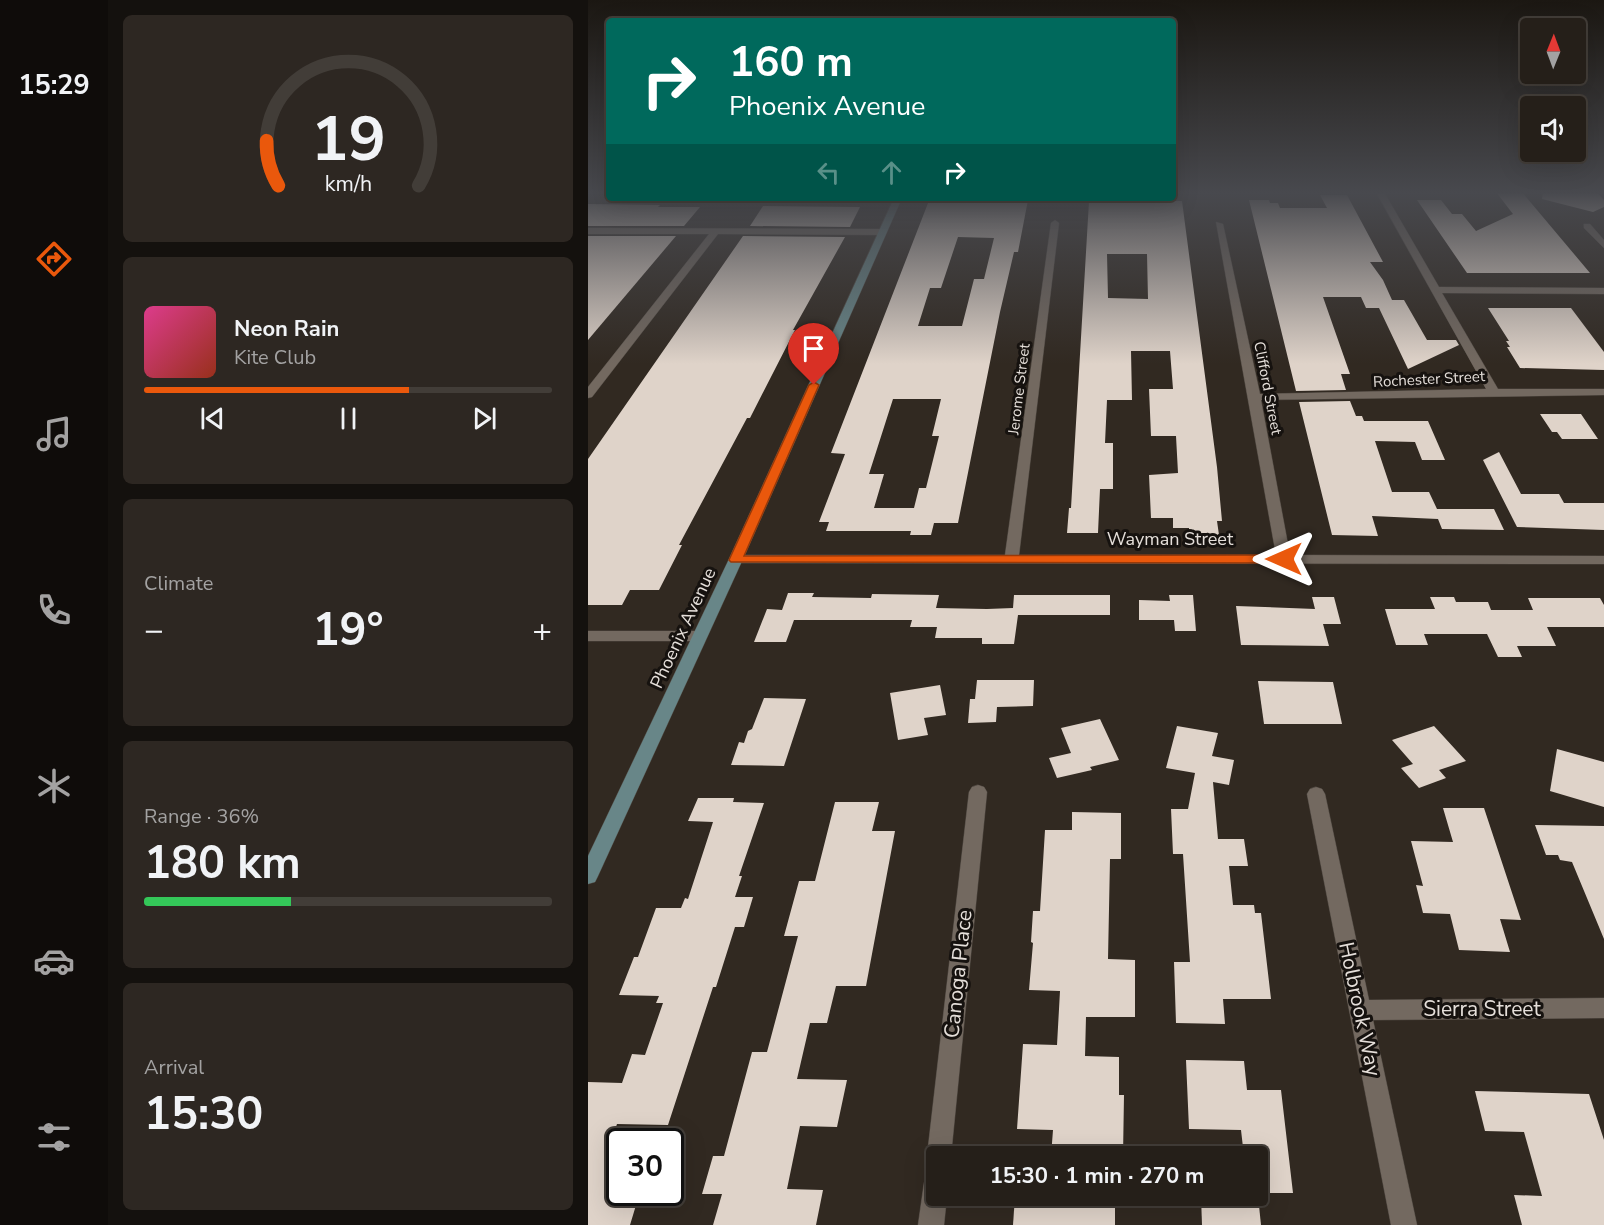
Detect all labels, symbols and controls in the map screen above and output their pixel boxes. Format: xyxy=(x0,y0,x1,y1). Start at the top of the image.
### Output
north arrow xyxy=(1520,18,1586,84)
map controls xyxy=(1520,18,1586,162)
text: 160 m xyxy=(729,34,853,91)
icon: right xyxy=(630,42,708,120)
text: 15:29 xyxy=(18,67,90,104)
text: Phoenix Avenue xyxy=(729,88,925,125)
button: sound xyxy=(1520,96,1586,162)
text: 19 xyxy=(311,97,385,182)
icon: left xyxy=(812,156,845,189)
icon: ahead xyxy=(875,156,908,189)
icon: right xyxy=(938,156,971,189)
text: km/h xyxy=(324,169,372,199)
icon: directions xyxy=(33,238,75,280)
text: Neon Rain xyxy=(234,314,339,344)
pin xyxy=(788,323,839,385)
icon: arrive xyxy=(797,332,830,365)
street label: Clifford Street xyxy=(1249,340,1287,437)
street label: Jerome Street xyxy=(1003,341,1035,437)
text: Kite Club xyxy=(234,344,316,371)
street label: Rochester Street xyxy=(1372,366,1486,392)
icon: previous xyxy=(196,402,229,435)
icon: pause xyxy=(332,402,365,435)
icon: next xyxy=(468,402,501,435)
icon: music xyxy=(33,413,75,455)
street label: Wayman Street xyxy=(1107,527,1234,551)
position arrow xyxy=(1252,527,1316,591)
street label: Phoenix Avenue xyxy=(644,564,722,692)
text: Climate xyxy=(144,570,213,597)
icon: phone xyxy=(33,589,75,631)
text: 19° xyxy=(312,600,384,661)
text: − xyxy=(144,608,164,653)
text: + xyxy=(532,608,552,653)
icon: climate xyxy=(33,765,75,807)
text: Range · 36% xyxy=(144,803,259,830)
text: 180 km xyxy=(144,833,301,894)
street label: Canoga Place xyxy=(937,909,979,1039)
street label: Holbrook Way xyxy=(1332,939,1388,1079)
icon: car xyxy=(33,940,75,982)
street label: Sierra Street xyxy=(1423,995,1542,1023)
text: Arrival xyxy=(144,1054,204,1081)
text: 15:30 xyxy=(144,1084,263,1145)
icon: filters xyxy=(33,1116,75,1158)
speed limit sign: 30 xyxy=(606,1128,684,1206)
text: 15:30 · 1 min · 270 m xyxy=(990,1161,1204,1191)

